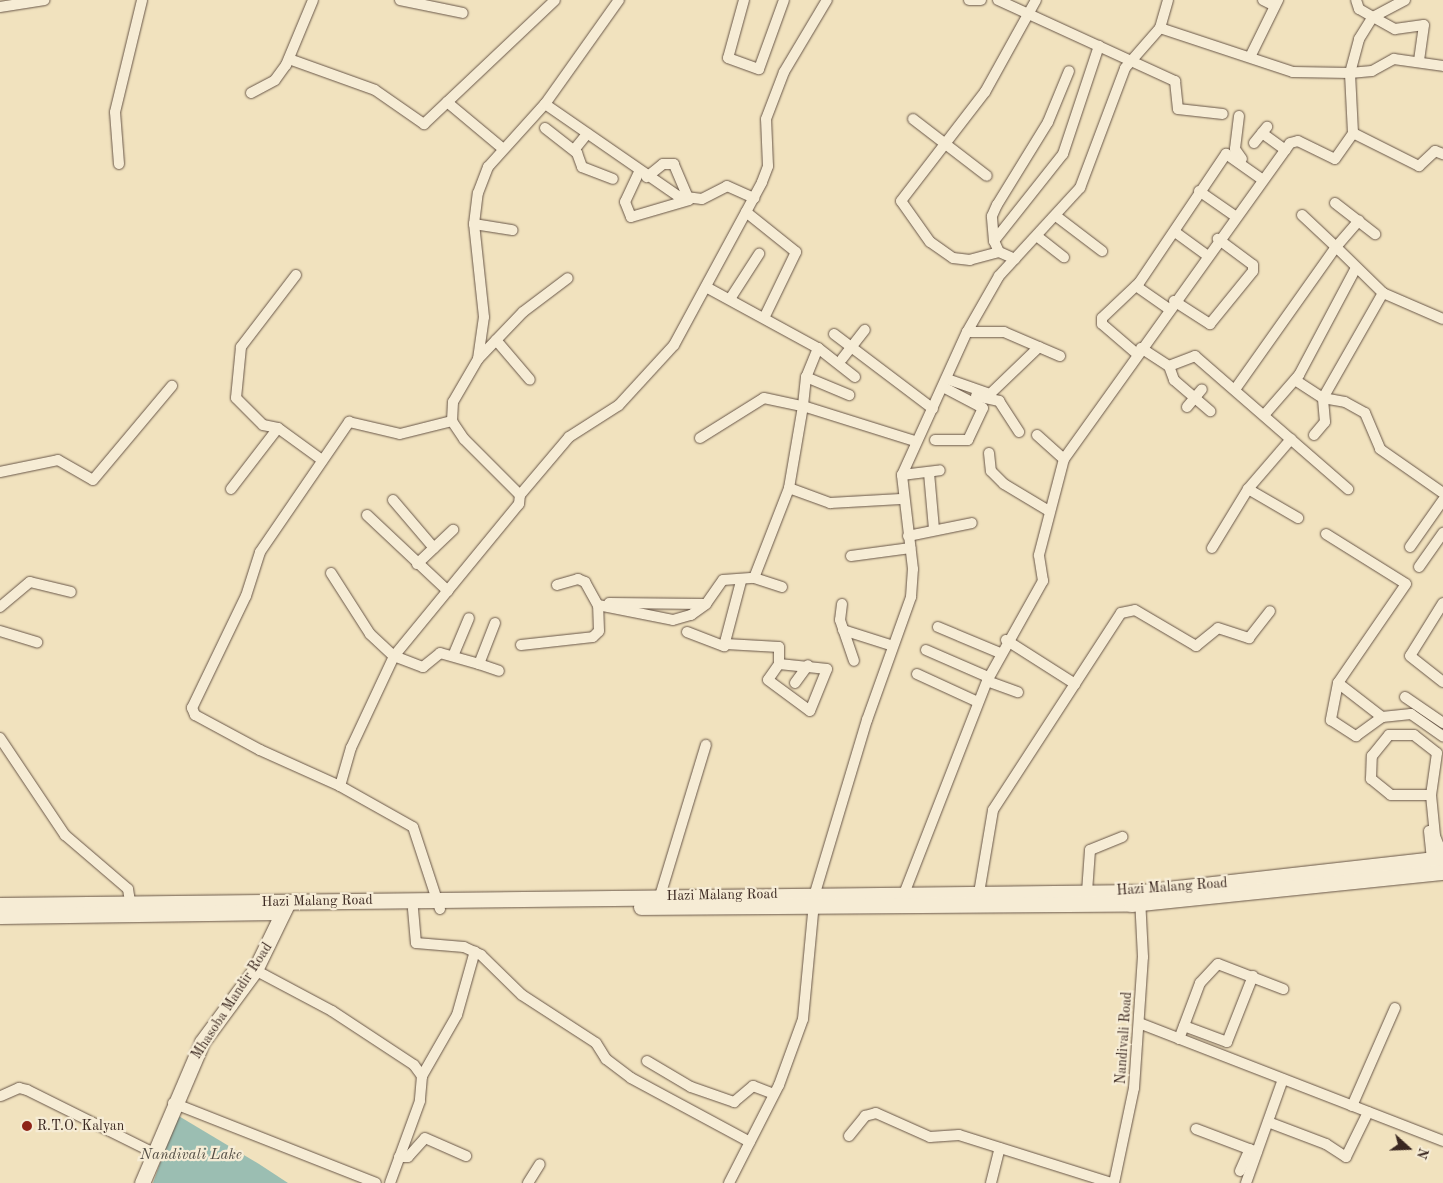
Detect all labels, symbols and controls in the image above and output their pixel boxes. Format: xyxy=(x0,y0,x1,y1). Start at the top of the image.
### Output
street label: Hazi Malang Road xyxy=(1116,875,1228,899)
street label: Hazi Malang Road xyxy=(666,886,778,904)
street label: Hazi Malang Road xyxy=(261,892,373,910)
street label: Mhasoba Mandir Road xyxy=(188,940,276,1062)
street label: Nandivali Road xyxy=(1112,991,1136,1085)
place label: R.T.O. Kalyan xyxy=(37,1118,124,1134)
marker: R.T.O. Kalyan xyxy=(21,1120,33,1132)
north arrow xyxy=(1383,1123,1433,1173)
text: N xyxy=(1414,1146,1431,1161)
water label: Nandivali Lake xyxy=(140,1147,242,1165)

